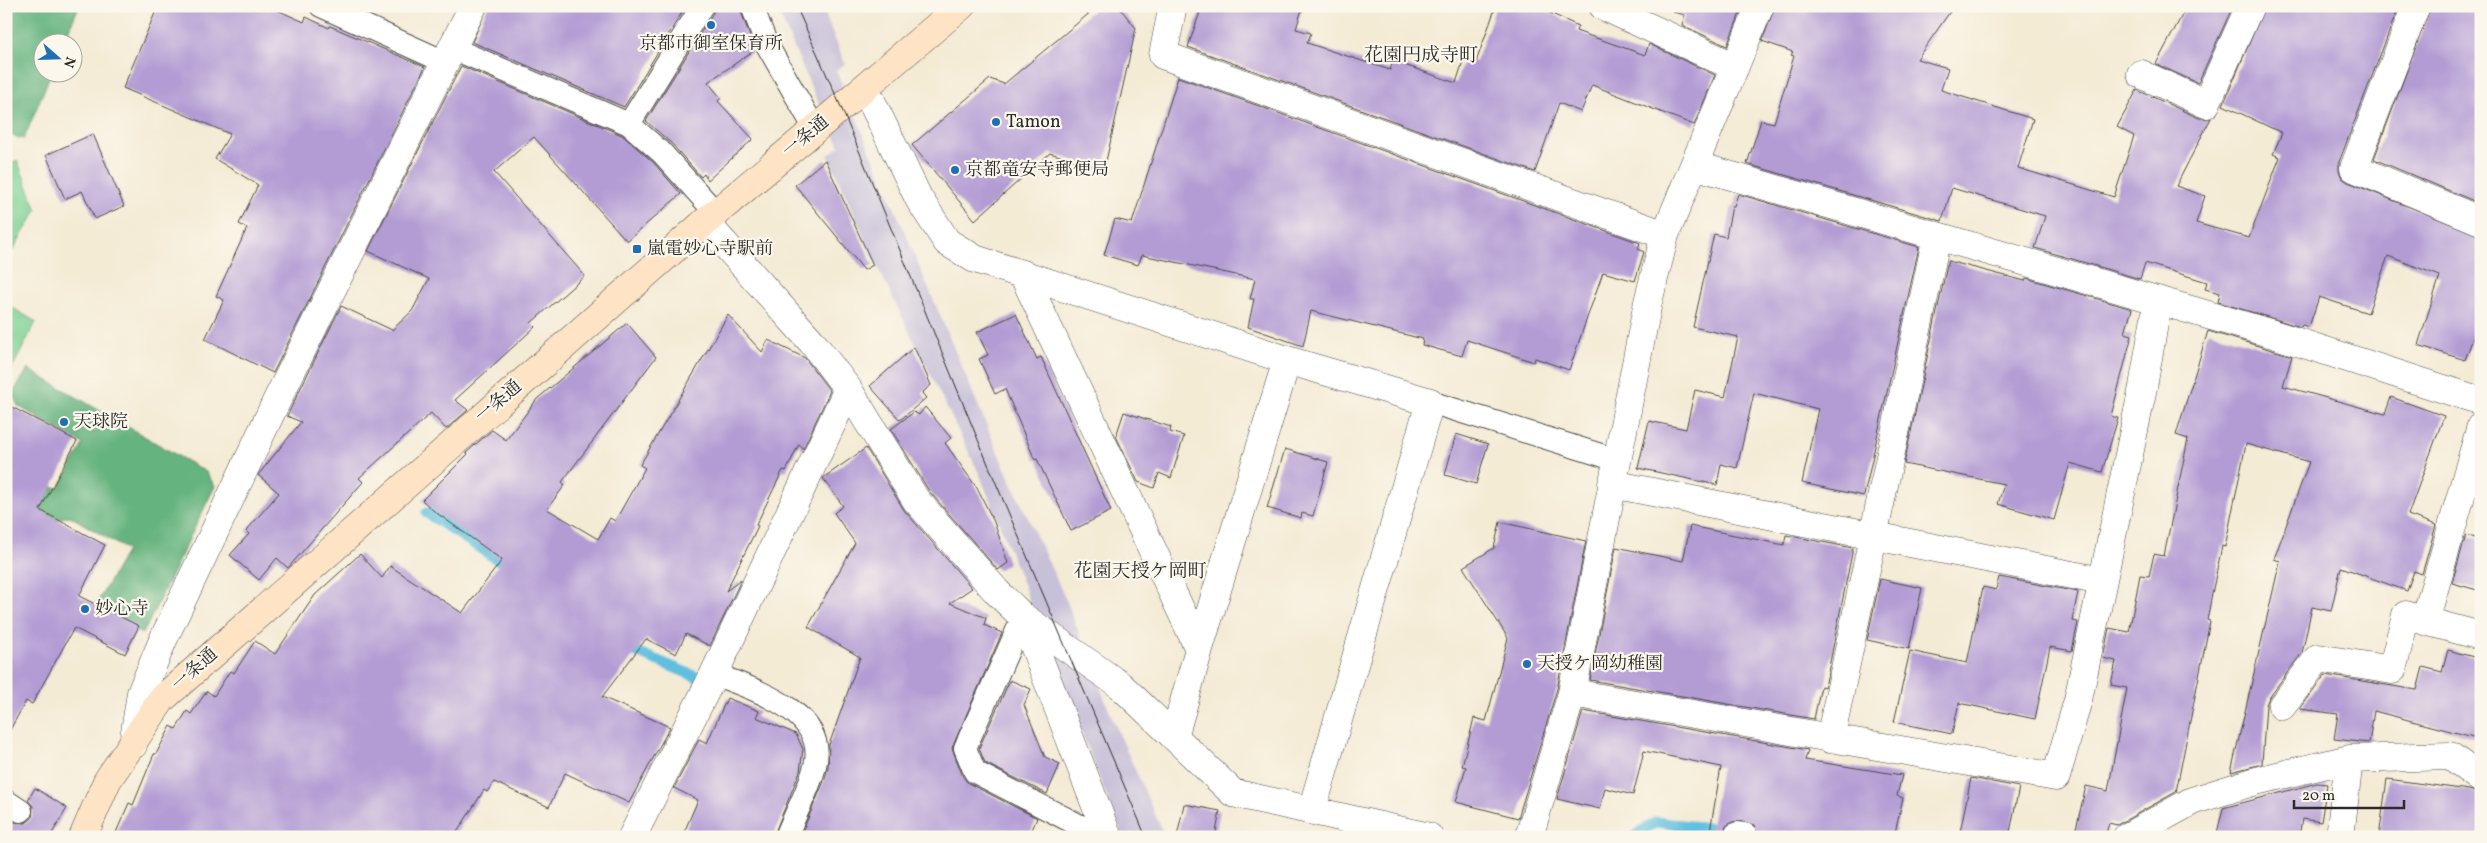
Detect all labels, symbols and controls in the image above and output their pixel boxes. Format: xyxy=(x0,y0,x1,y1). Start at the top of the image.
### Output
marker: 京都市御室保育所 xyxy=(705,19,717,31)
north arrow xyxy=(32,32,82,82)
place label: 京都市御室保育所 xyxy=(639,32,783,57)
district label: 花園円成寺町 xyxy=(1364,43,1478,69)
text: N xyxy=(58,54,79,70)
street label: 一条通 xyxy=(777,110,835,164)
place label: Tamon xyxy=(1006,110,1061,135)
marker: Tamon xyxy=(990,116,1002,128)
place label: 京都竜安寺郵便局 xyxy=(965,158,1109,183)
marker: 京都竜安寺郵便局 xyxy=(949,164,961,176)
place label: 嵐電妙心寺駅前 xyxy=(647,237,773,262)
marker: 嵐電妙心寺駅前 xyxy=(631,243,643,255)
street label: 一条通 xyxy=(470,375,528,429)
place label: 天球院 xyxy=(74,410,128,435)
marker: 天球院 xyxy=(58,416,70,428)
district label: 花園天授ケ岡町 xyxy=(1073,559,1207,585)
place label: 妙心寺 xyxy=(95,597,149,622)
marker: 妙心寺 xyxy=(79,603,91,615)
street label: 一条通 xyxy=(167,643,223,697)
place label: 天授ケ岡幼稚園 xyxy=(1537,652,1663,677)
marker: 天授ケ岡幼稚園 xyxy=(1521,658,1533,670)
scale bar xyxy=(2294,778,2404,810)
text: 20 m xyxy=(2302,786,2335,807)

